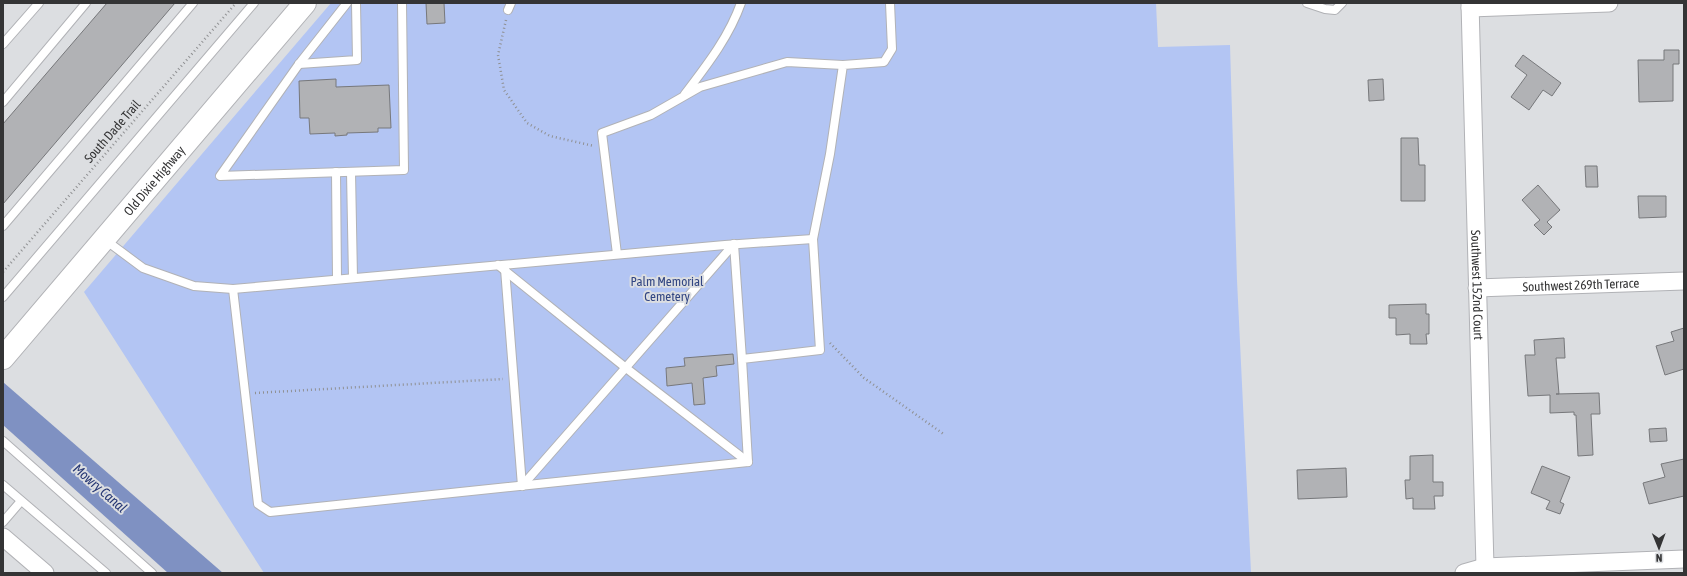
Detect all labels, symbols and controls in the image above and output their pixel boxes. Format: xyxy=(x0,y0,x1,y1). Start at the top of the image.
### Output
street label: South Dade Trail xyxy=(81,97,144,166)
street label: Old Dixie Highway xyxy=(121,143,189,219)
street label: Southwest 152nd Court xyxy=(1468,230,1486,340)
park label: Palm Memorial Cemetery xyxy=(630,274,704,304)
street label: Southwest 269th Terrace xyxy=(1522,276,1640,294)
water label: Mowry Canal xyxy=(70,460,130,516)
north arrow xyxy=(1639,528,1679,568)
text: N xyxy=(1656,552,1663,564)

